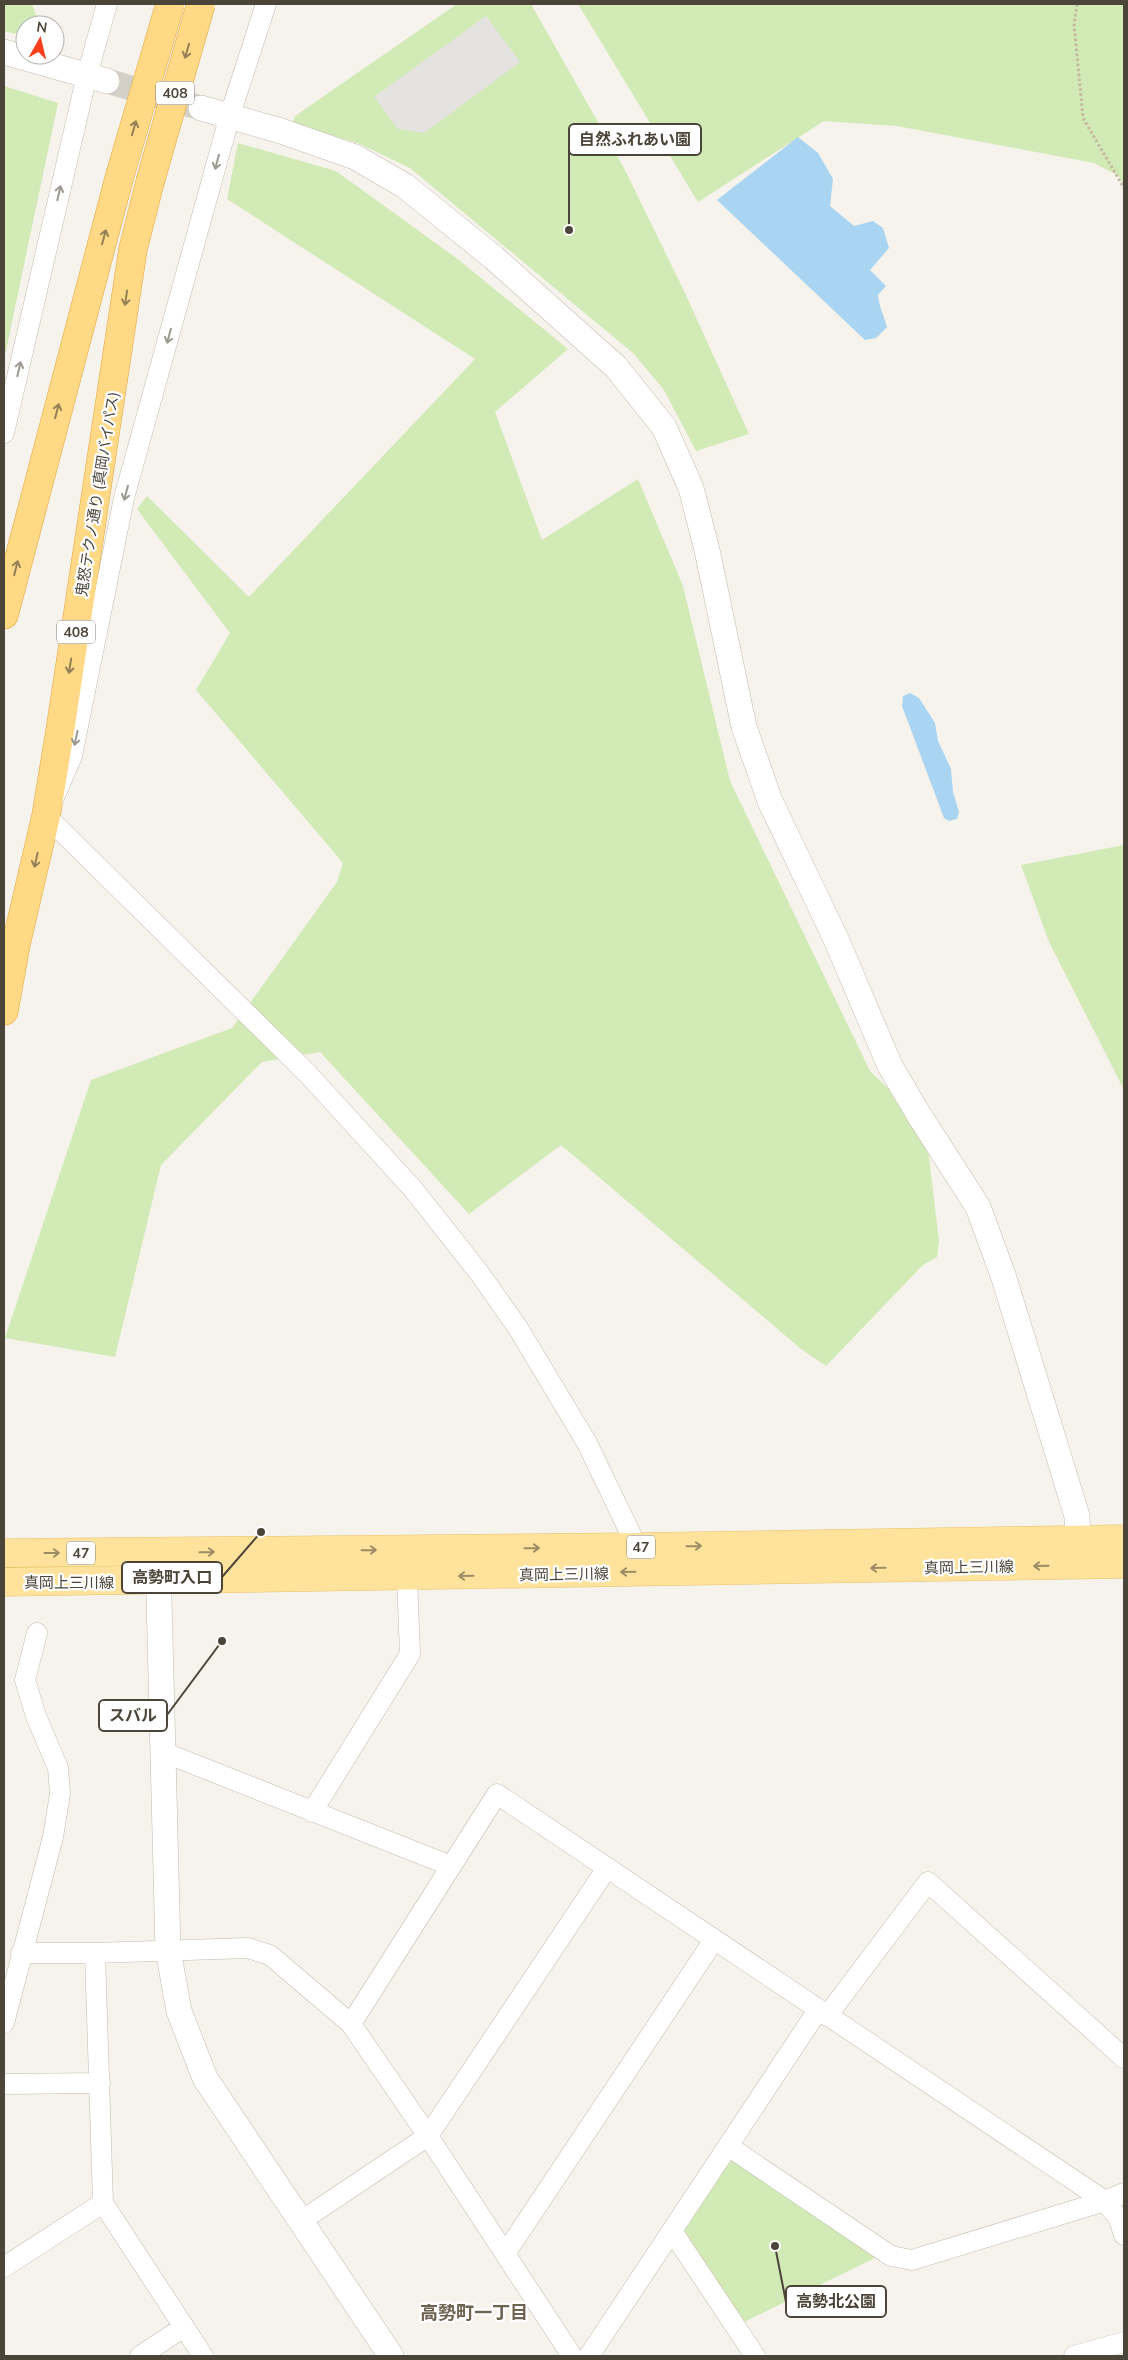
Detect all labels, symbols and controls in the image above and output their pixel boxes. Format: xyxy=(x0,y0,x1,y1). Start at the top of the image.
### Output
north arrow xyxy=(15,15,65,65)
text: N xyxy=(35,17,48,37)
one-way arrow xyxy=(182,42,192,58)
road number: 408 xyxy=(156,82,194,105)
one-way arrow xyxy=(129,120,139,136)
callout: 自然ふれあい園 xyxy=(569,124,701,155)
text: 自然ふれあい園 xyxy=(579,129,691,149)
one-way arrow xyxy=(211,154,221,170)
one-way arrow xyxy=(55,186,64,202)
one-way arrow xyxy=(99,229,109,245)
one-way arrow xyxy=(121,289,131,305)
one-way arrow xyxy=(163,327,173,343)
one-way arrow xyxy=(15,361,24,377)
street label: 鬼怒テクノ通り (真岡バイパス) xyxy=(71,390,123,598)
one-way arrow xyxy=(53,403,63,419)
one-way arrow xyxy=(120,484,130,500)
one-way arrow xyxy=(12,560,21,576)
road number: 408 xyxy=(57,620,95,644)
one-way arrow xyxy=(65,658,75,674)
one-way arrow xyxy=(71,729,80,745)
one-way arrow xyxy=(31,852,40,868)
road number: 47 xyxy=(627,1535,655,1558)
one-way arrow xyxy=(686,1541,702,1551)
road number: 47 xyxy=(67,1542,95,1565)
one-way arrow xyxy=(523,1543,539,1553)
one-way arrow xyxy=(361,1545,377,1555)
one-way arrow xyxy=(199,1547,215,1556)
one-way arrow xyxy=(44,1548,60,1558)
street label: 真岡上三川線 xyxy=(924,1557,1014,1577)
one-way arrow xyxy=(1033,1561,1049,1571)
callout: 高勢町入口 xyxy=(122,1562,222,1593)
one-way arrow xyxy=(870,1563,886,1573)
street label: 真岡上三川線 xyxy=(519,1564,609,1584)
text: 高勢町入口 xyxy=(132,1567,212,1587)
one-way arrow xyxy=(620,1567,636,1577)
one-way arrow xyxy=(458,1571,474,1580)
street label: 真岡上三川線 xyxy=(24,1573,114,1592)
callout: スバル xyxy=(99,1700,167,1731)
text: スバル xyxy=(109,1705,157,1725)
callout: 高勢北公園 xyxy=(786,2286,886,2317)
text: 高勢北公園 xyxy=(796,2291,876,2311)
district label: 高勢町一丁目 xyxy=(420,2301,528,2324)

